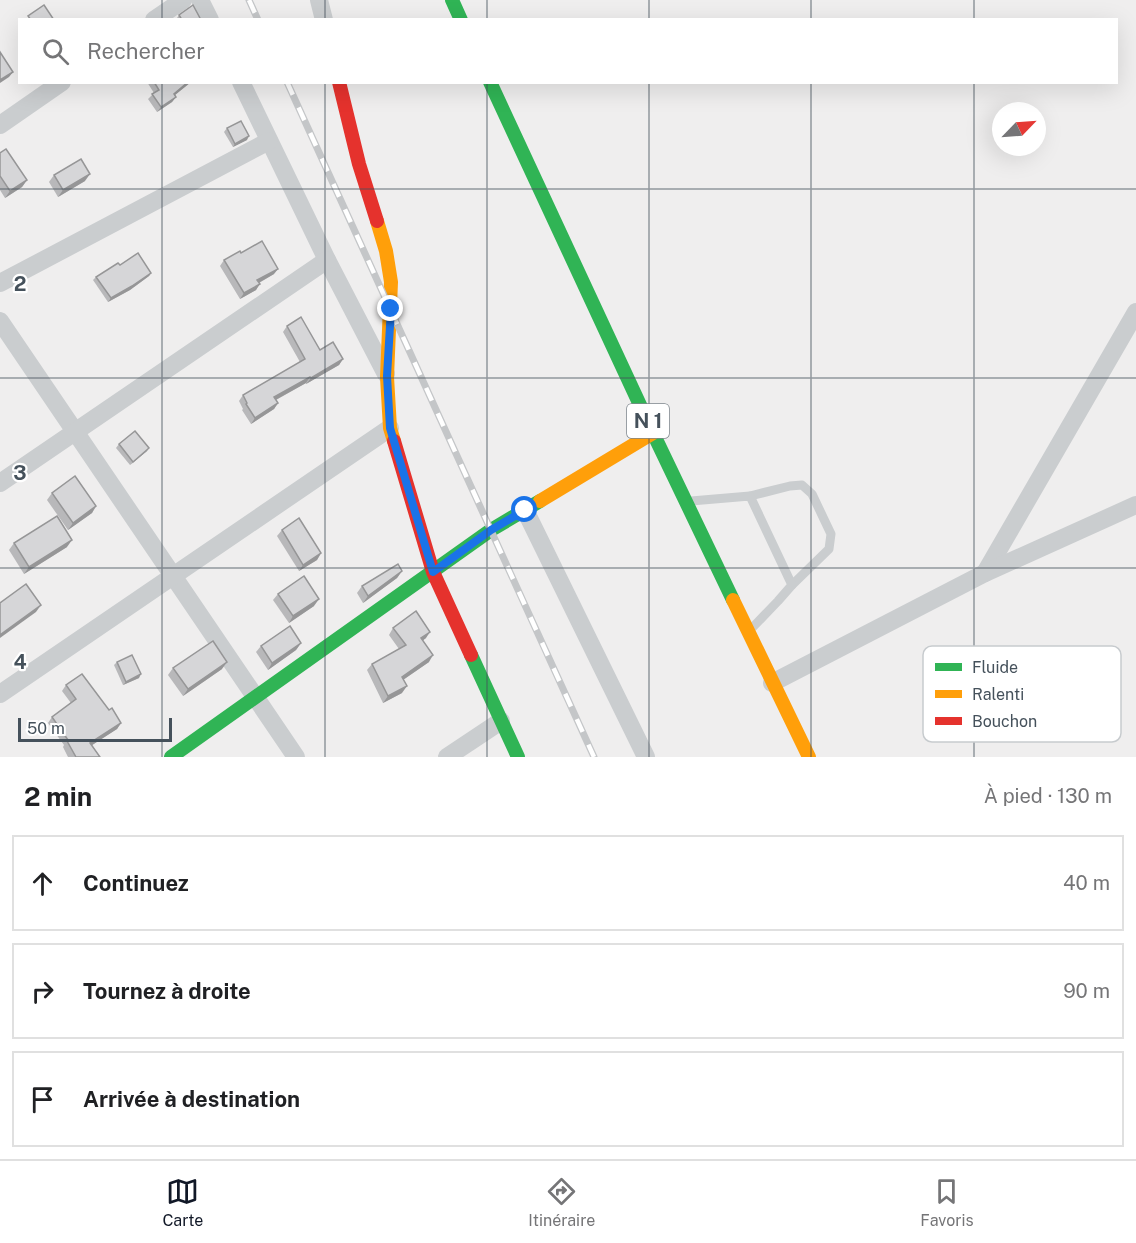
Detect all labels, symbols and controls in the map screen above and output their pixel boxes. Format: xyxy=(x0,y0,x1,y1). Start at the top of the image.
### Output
search box xyxy=(18,18,1118,84)
icon: search xyxy=(39,35,72,68)
text: Rechercher xyxy=(87,38,205,64)
north arrow xyxy=(992,102,1046,156)
text: 2 xyxy=(14,272,26,296)
route end xyxy=(377,295,403,321)
road number: N 1 xyxy=(627,404,669,438)
text: 3 xyxy=(13,461,27,485)
route start xyxy=(511,496,537,522)
legend xyxy=(923,646,1121,742)
text: 4 xyxy=(13,650,27,674)
text: Fluide xyxy=(972,658,1018,677)
text: Ralenti xyxy=(972,685,1024,704)
text: Bouchon xyxy=(972,712,1037,731)
scale bar xyxy=(18,715,172,742)
text: 50 m xyxy=(27,719,65,738)
text: 2 min xyxy=(24,781,92,812)
text: À pied · 130 m xyxy=(984,784,1112,808)
icon: ahead xyxy=(26,867,59,900)
text: Continuez xyxy=(83,870,189,896)
text: 40 m xyxy=(1063,871,1110,895)
icon: right xyxy=(26,975,59,1008)
text: Tournez à droite xyxy=(83,978,251,1004)
text: 90 m xyxy=(1063,979,1110,1003)
icon: arrive xyxy=(26,1083,59,1116)
text: Arrivée à destination xyxy=(83,1086,300,1112)
tab: Carte xyxy=(162,1175,203,1230)
tab: Itinéraire xyxy=(528,1175,595,1230)
tab: Favoris xyxy=(920,1175,974,1230)

